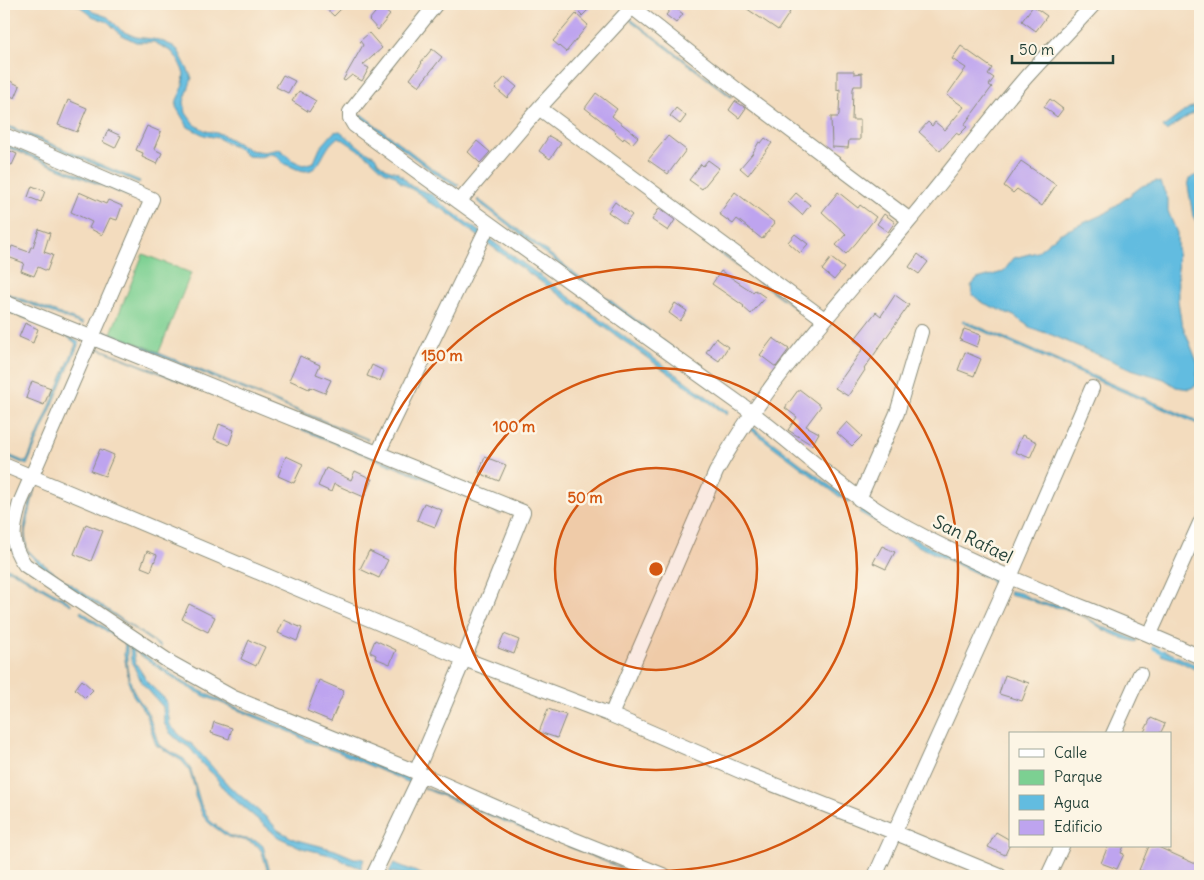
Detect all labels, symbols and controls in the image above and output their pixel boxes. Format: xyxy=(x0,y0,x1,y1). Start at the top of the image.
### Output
scale bar xyxy=(1012,32,1113,64)
text: 50 m xyxy=(1019,40,1054,59)
text: 150 m xyxy=(421,346,463,365)
text: 100 m xyxy=(493,417,535,436)
text: 50 m xyxy=(567,488,603,507)
street label: San Rafael xyxy=(929,510,1017,568)
centre of rings xyxy=(647,560,665,578)
legend xyxy=(1009,732,1172,848)
text: Calle xyxy=(1054,743,1087,762)
text: Parque xyxy=(1054,767,1102,786)
text: Agua xyxy=(1054,793,1090,812)
text: Edificio xyxy=(1054,817,1102,836)

